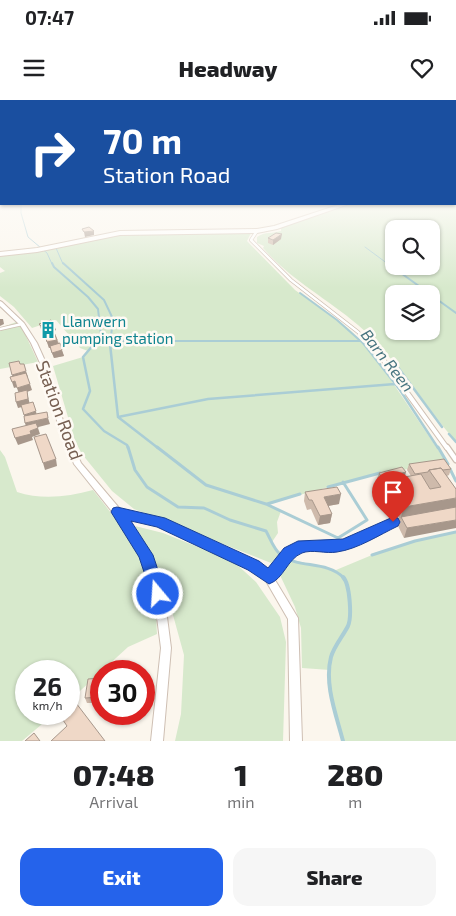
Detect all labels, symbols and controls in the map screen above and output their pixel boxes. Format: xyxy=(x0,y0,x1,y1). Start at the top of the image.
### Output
text: 07:47 xyxy=(25,6,74,29)
icon: menu xyxy=(20,54,48,82)
icon: heart xyxy=(408,54,436,82)
text: Headway xyxy=(179,55,277,81)
text: 70 m xyxy=(103,119,182,161)
icon: right xyxy=(20,120,85,185)
text: Station Road xyxy=(103,161,230,187)
map controls xyxy=(385,220,440,340)
button: search xyxy=(385,220,440,275)
button: layers xyxy=(385,285,440,340)
place label: Llanwern pumping station xyxy=(62,312,173,347)
building icon: Llanwern pumping station xyxy=(38,320,58,340)
water label: Barn Reen xyxy=(358,325,418,395)
street label: Station Road xyxy=(32,357,88,463)
pin xyxy=(372,471,414,522)
icon: arrive xyxy=(379,478,407,506)
position arrow xyxy=(131,567,183,619)
speed limit sign: 30 xyxy=(90,660,155,725)
text: 26 xyxy=(33,671,62,701)
text: km/h xyxy=(33,698,62,712)
text: 07:48 xyxy=(73,756,155,792)
text: 1 xyxy=(234,756,248,792)
text: 280 xyxy=(327,756,383,792)
text: Arrival xyxy=(89,792,138,811)
text: min xyxy=(227,792,255,811)
text: m xyxy=(348,792,362,811)
button: Exit xyxy=(20,848,223,906)
button: Share xyxy=(233,848,436,906)

